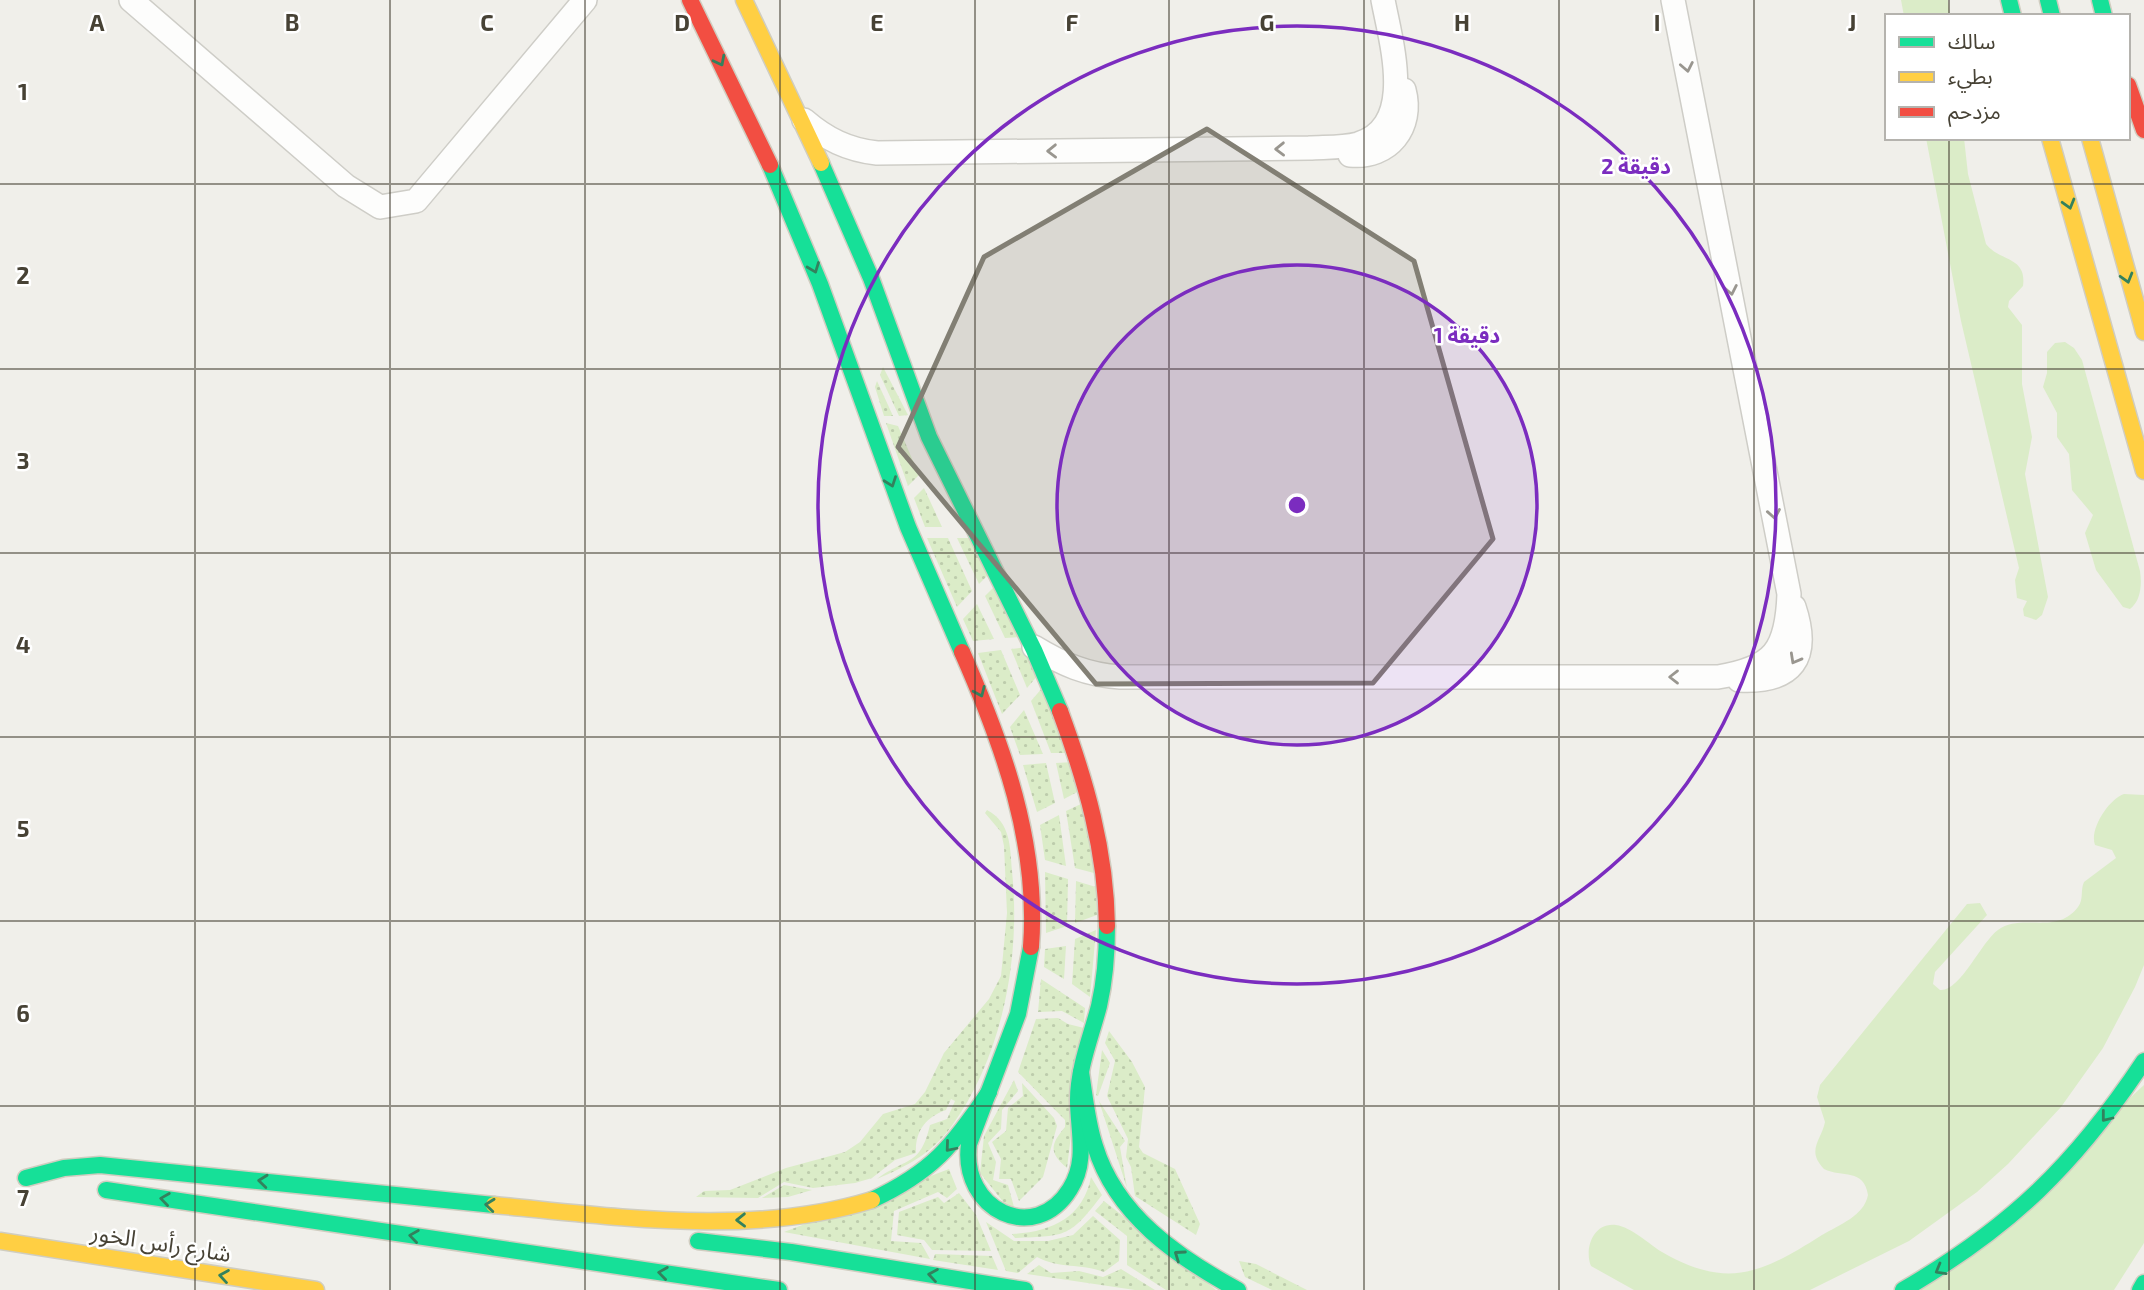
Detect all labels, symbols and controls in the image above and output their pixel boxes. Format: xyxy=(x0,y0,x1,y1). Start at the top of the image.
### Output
text: A xyxy=(89,8,105,36)
text: B xyxy=(285,8,299,36)
text: C xyxy=(480,8,494,36)
text: D xyxy=(674,8,690,36)
text: E xyxy=(870,8,884,36)
text: F xyxy=(1066,8,1079,36)
text: G xyxy=(1260,8,1274,36)
text: H xyxy=(1454,8,1470,36)
text: I xyxy=(1654,8,1660,36)
text: J xyxy=(1848,8,1856,36)
legend xyxy=(1885,14,2130,140)
text: سالك xyxy=(1948,28,1995,53)
one-way arrow xyxy=(712,54,726,66)
one-way arrow xyxy=(1678,61,1693,73)
text: بطيء xyxy=(1948,63,1993,93)
text: 1 xyxy=(18,77,28,105)
text: مزدحم xyxy=(1948,98,2001,127)
one-way arrow xyxy=(1274,141,1285,156)
one-way arrow xyxy=(1047,143,1057,159)
text: 2 دقيقة xyxy=(1601,153,1671,179)
one-way arrow xyxy=(2060,197,2075,209)
text: 2 xyxy=(16,261,30,289)
one-way arrow xyxy=(806,262,820,274)
one-way arrow xyxy=(2119,272,2134,284)
one-way arrow xyxy=(1723,284,1738,296)
text: 1 دقيقة xyxy=(1434,322,1500,348)
text: 3 xyxy=(16,446,30,474)
one-way arrow xyxy=(883,476,897,488)
centre of rings xyxy=(1285,493,1309,517)
one-way arrow xyxy=(1765,507,1780,519)
text: 4 xyxy=(16,630,30,658)
one-way arrow xyxy=(1789,651,1803,664)
one-way arrow xyxy=(1668,669,1678,685)
one-way arrow xyxy=(972,685,986,697)
text: 5 xyxy=(17,814,29,842)
text: 6 xyxy=(16,999,30,1027)
one-way arrow xyxy=(2102,1110,2115,1122)
one-way arrow xyxy=(945,1140,958,1152)
one-way arrow xyxy=(257,1174,269,1189)
text: 7 xyxy=(17,1183,29,1211)
one-way arrow xyxy=(159,1191,171,1206)
one-way arrow xyxy=(484,1197,495,1212)
one-way arrow xyxy=(735,1212,746,1228)
street label: شارع رأس الخور xyxy=(87,1217,233,1271)
one-way arrow xyxy=(408,1229,420,1244)
one-way arrow xyxy=(1174,1251,1187,1263)
one-way arrow xyxy=(1934,1262,1947,1275)
one-way arrow xyxy=(658,1266,669,1281)
one-way arrow xyxy=(927,1268,939,1283)
one-way arrow xyxy=(218,1269,230,1284)

